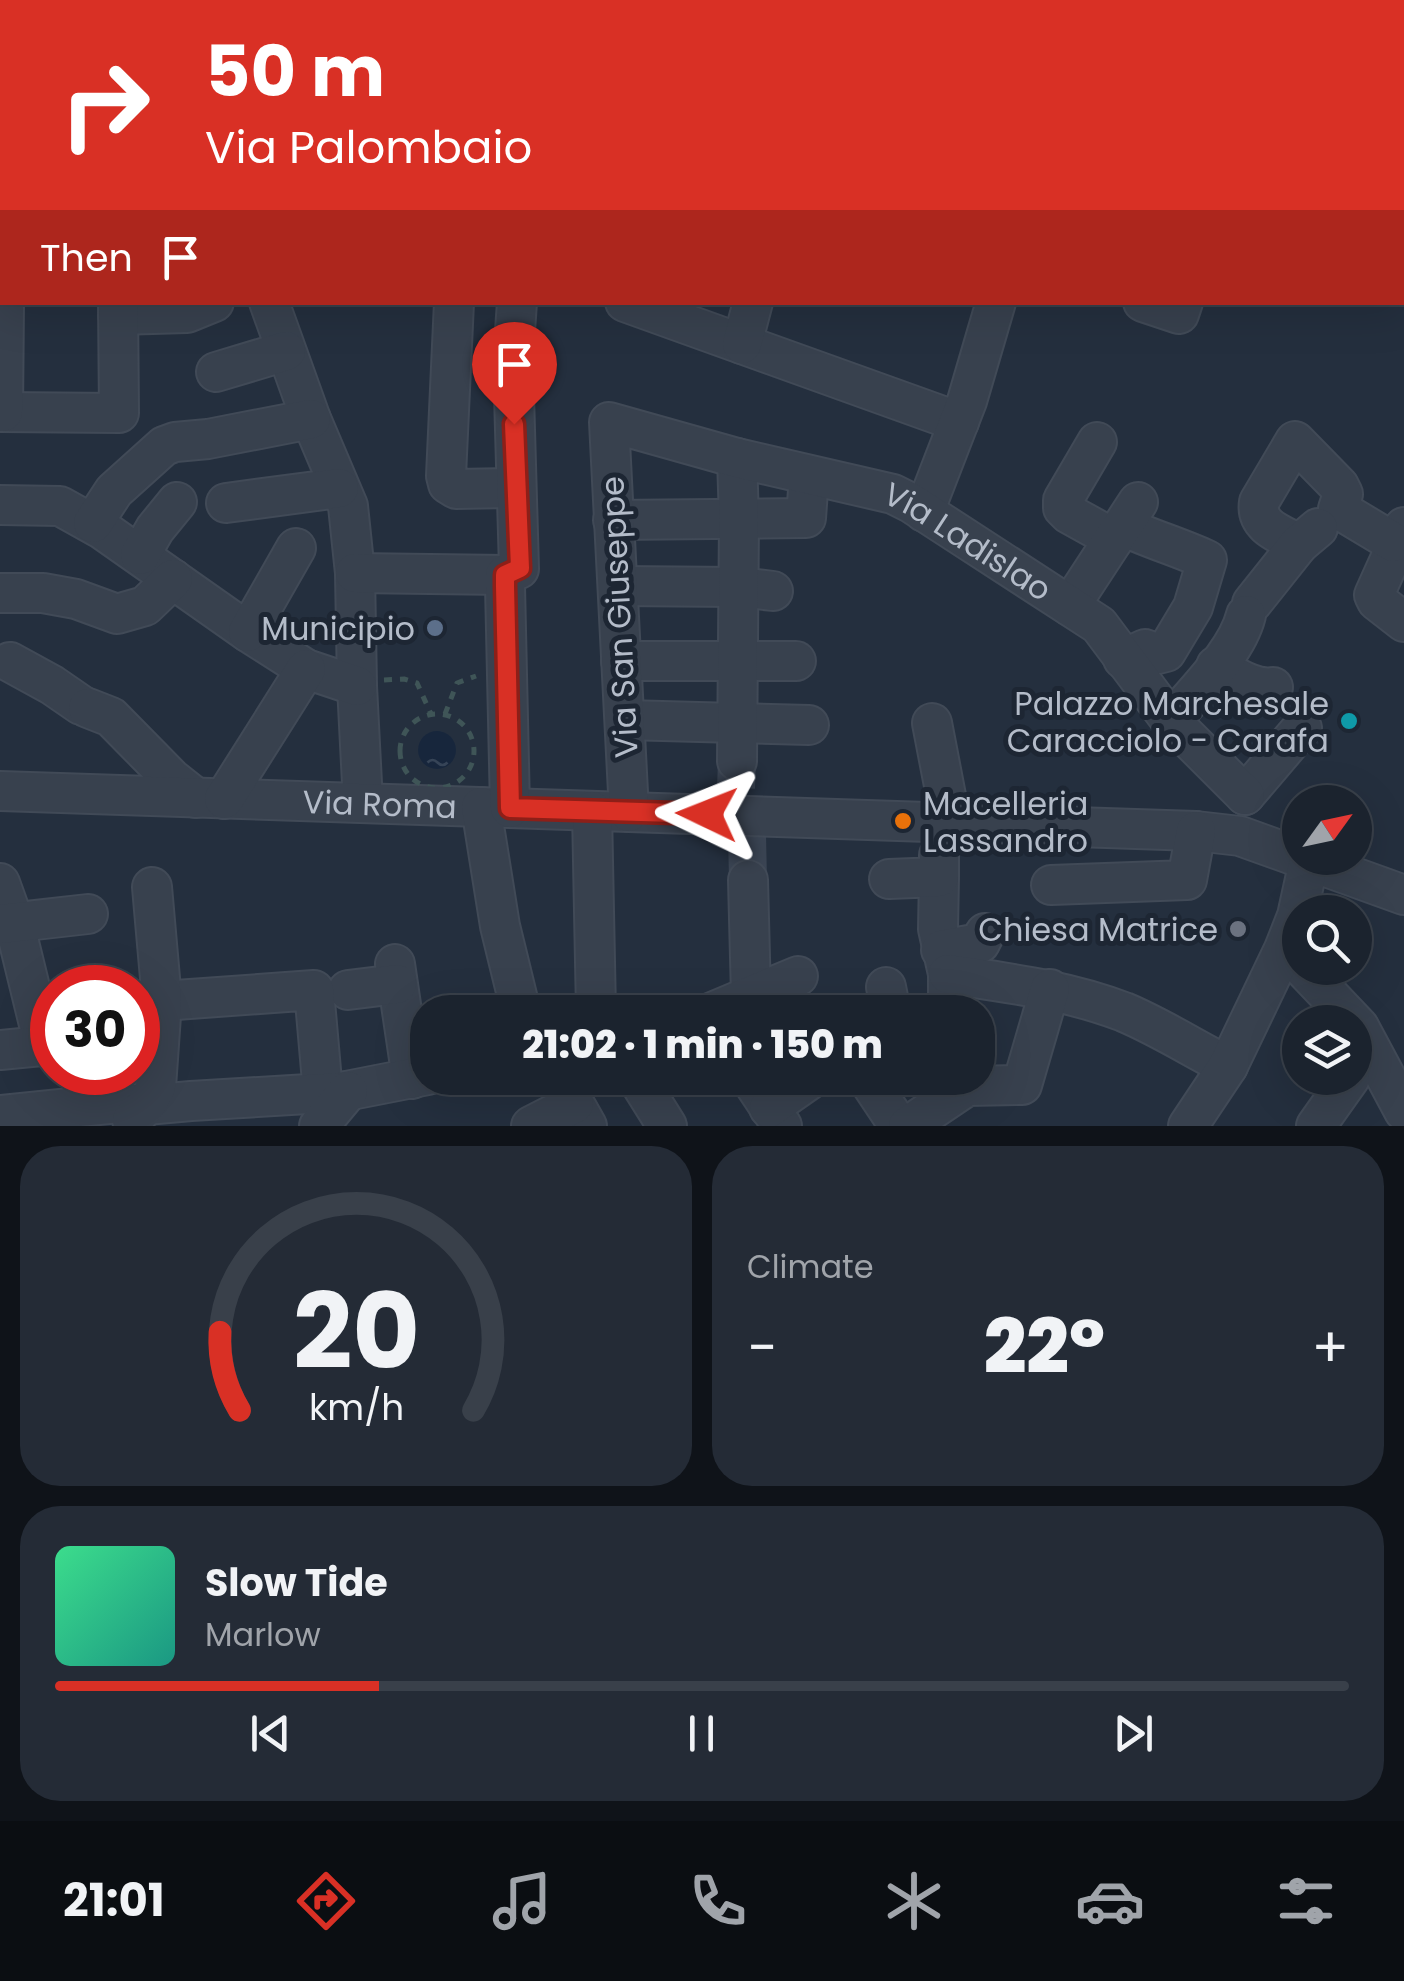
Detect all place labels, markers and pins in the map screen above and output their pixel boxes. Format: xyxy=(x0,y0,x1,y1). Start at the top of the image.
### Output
pin xyxy=(472,322,557,425)
place label: Municipio xyxy=(261,606,415,651)
marker: Municipio xyxy=(424,617,446,639)
place label: Palazzo Marchesale Caracciolo - Carafa xyxy=(1007,681,1329,763)
marker: Palazzo Marchesale Caracciolo - Carafa xyxy=(1338,710,1360,732)
place label: Macelleria Lassandro xyxy=(923,781,1088,863)
marker: Macelleria Lassandro xyxy=(892,810,914,832)
place label: Chiesa Matrice xyxy=(978,907,1218,952)
marker: Chiesa Matrice xyxy=(1227,918,1249,940)

